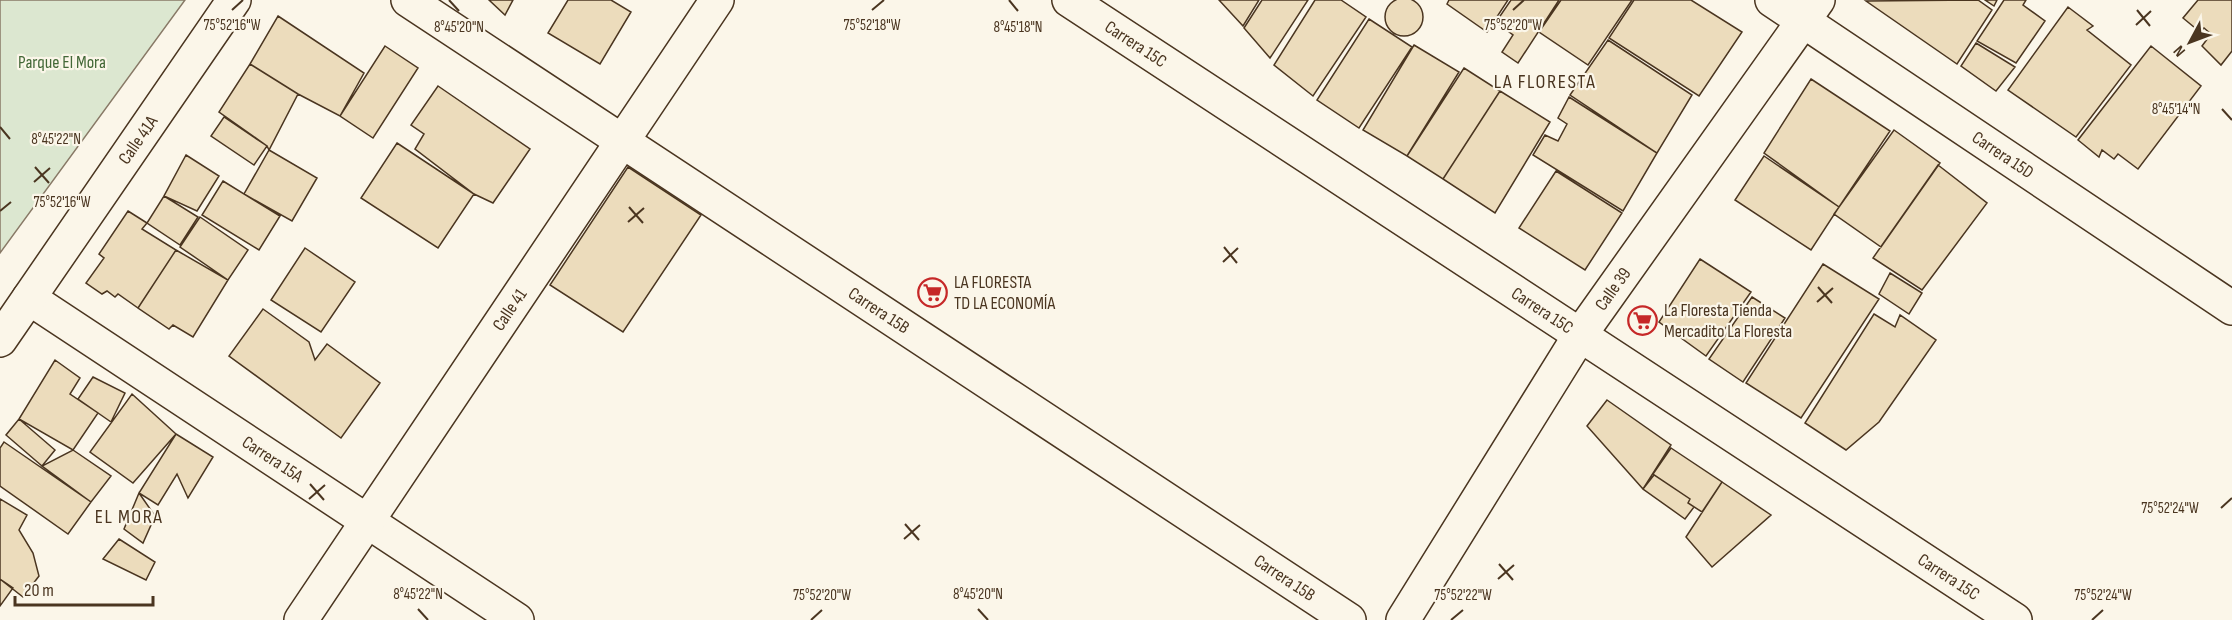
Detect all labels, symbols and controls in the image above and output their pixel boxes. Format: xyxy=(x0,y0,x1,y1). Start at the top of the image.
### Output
north arrow xyxy=(2160,12,2220,72)
text: 75°52'16"W xyxy=(203,16,261,35)
text: 75°52'18"W xyxy=(844,16,901,35)
street label: Carrera 15C xyxy=(1101,16,1171,72)
text: 75°52'20"W xyxy=(1484,16,1542,35)
text: 8°45'20"N xyxy=(434,18,484,37)
text: 8°45'18"N xyxy=(994,18,1042,37)
text: N xyxy=(2170,41,2190,60)
park label: Parque El Mora xyxy=(18,52,106,73)
district label: LA FLORESTA xyxy=(1494,70,1596,94)
text: 8°45'14"N xyxy=(2152,100,2200,119)
street label: Calle 41A xyxy=(114,111,162,168)
street label: Carrera 15D xyxy=(1968,127,2038,183)
text: 8°45'22"N xyxy=(31,130,81,149)
text: 75°52'16"W xyxy=(33,193,91,212)
street label: Calle 39 xyxy=(1590,263,1635,314)
place label: LA FLORESTA TD LA ECONOMÍA xyxy=(954,272,1055,314)
supermarket icon: LA FLORESTA TD LA ECONOMÍA xyxy=(917,276,949,308)
street label: Carrera 15C xyxy=(1508,282,1577,338)
street label: Carrera 15B xyxy=(844,283,914,338)
street label: Calle 41 xyxy=(488,284,531,334)
place label: La Floresta Tienda Mercadito La Floresta xyxy=(1664,300,1792,342)
supermarket icon: La Floresta Tienda Mercadito La Floresta xyxy=(1627,304,1659,336)
street label: Carrera 15A xyxy=(238,431,307,487)
text: 75°52'24"W xyxy=(2141,499,2199,518)
district label: EL MORA xyxy=(95,505,163,529)
street label: Carrera 15C xyxy=(1914,549,1984,605)
street label: Carrera 15B xyxy=(1250,550,1319,605)
scale bar xyxy=(15,569,153,607)
text: 20 m xyxy=(24,580,54,601)
text: 8°45'22"N xyxy=(393,585,443,604)
text: 8°45'20"N xyxy=(953,585,1003,604)
text: 75°52'20"W xyxy=(793,586,851,605)
text: 75°52'22"W xyxy=(1434,586,1492,605)
text: 75°52'24"W xyxy=(2074,586,2132,605)

